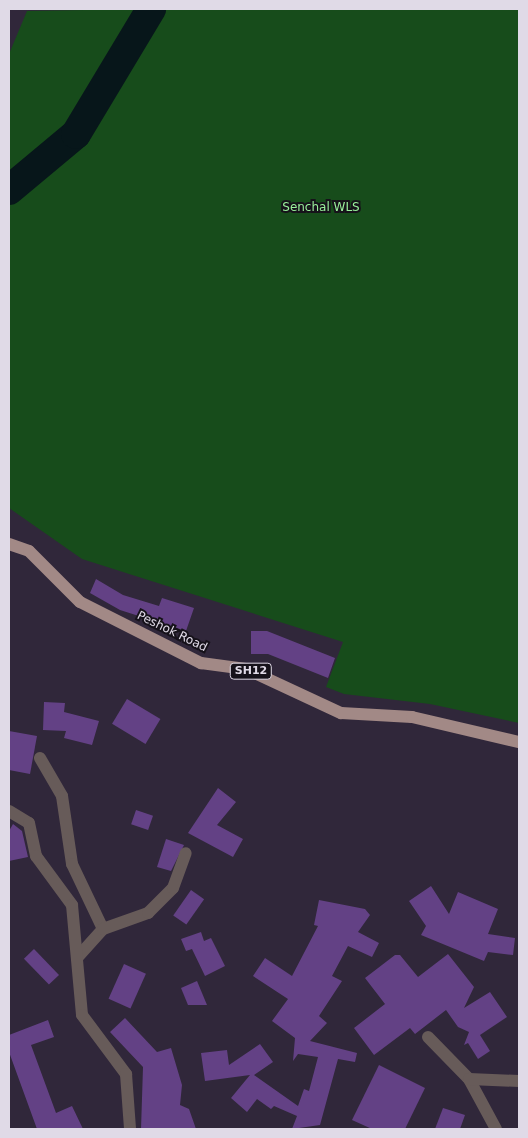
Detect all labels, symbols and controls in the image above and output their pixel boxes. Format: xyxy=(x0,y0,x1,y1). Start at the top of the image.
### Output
park label: Senchal WLS xyxy=(282,201,360,215)
street label: Peshok Road xyxy=(135,609,209,655)
road number: SH12 xyxy=(230,662,272,679)

